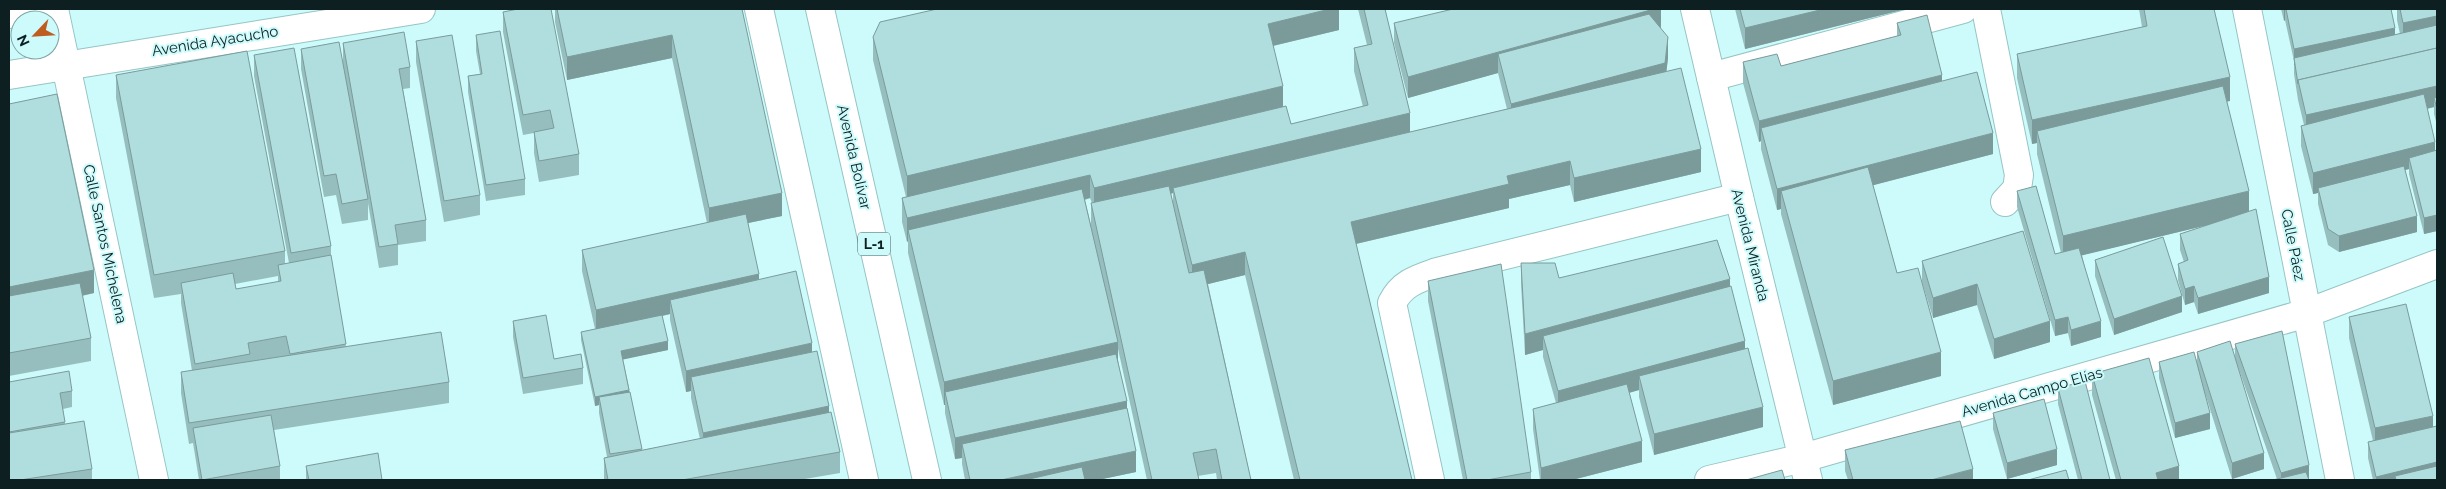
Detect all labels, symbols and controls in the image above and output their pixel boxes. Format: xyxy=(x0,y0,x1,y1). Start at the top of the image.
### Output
north arrow xyxy=(10,10,60,60)
street label: Avenida Ayacucho xyxy=(150,22,280,60)
text: N xyxy=(14,32,33,49)
street label: Avenida Bolívar xyxy=(833,103,875,212)
street label: Calle Santos Michelena xyxy=(79,163,131,325)
street label: Avenida Miranda xyxy=(1727,187,1773,303)
street label: Calle Páez xyxy=(2277,208,2309,282)
road number: L-1 xyxy=(858,232,890,255)
street label: Avenida Campo Elías xyxy=(1959,363,2105,421)

